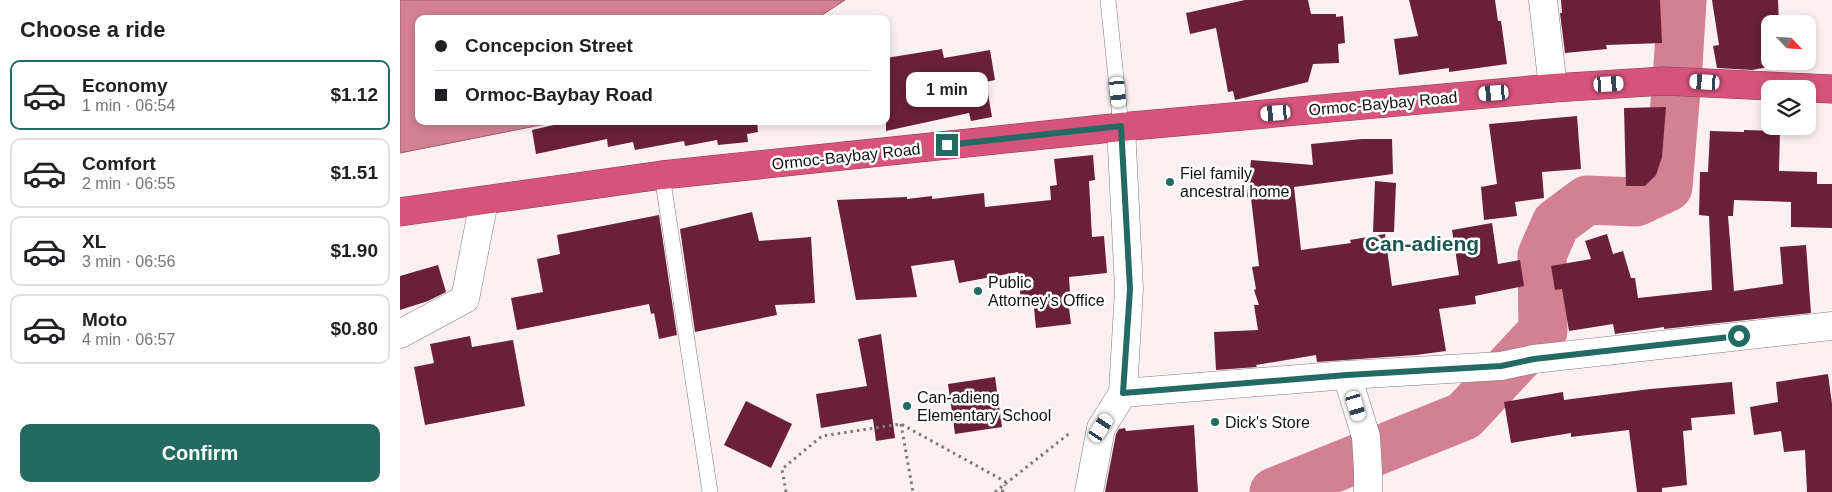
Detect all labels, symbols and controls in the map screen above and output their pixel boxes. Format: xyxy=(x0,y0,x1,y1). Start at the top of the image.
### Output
north arrow xyxy=(1761,15,1816,70)
map controls xyxy=(1761,15,1816,135)
text: Choose a ride xyxy=(20,17,165,42)
text: Concepcion Street xyxy=(465,35,633,56)
callout: 1 min xyxy=(906,72,988,108)
icon: car xyxy=(22,73,67,118)
car xyxy=(1689,74,1720,90)
text: Economy xyxy=(82,75,168,96)
car xyxy=(1108,76,1127,108)
car xyxy=(1593,76,1624,92)
button: layers xyxy=(1761,80,1816,135)
text: 1 min xyxy=(926,81,968,98)
text: $1.12 xyxy=(330,84,378,105)
text: Ormoc-Baybay Road xyxy=(465,84,653,105)
car xyxy=(1478,84,1509,102)
street label: Ormoc-Baybay Road xyxy=(1308,89,1458,118)
text: 1 min · 06:54 xyxy=(82,97,175,114)
car xyxy=(1260,104,1291,122)
route end xyxy=(936,134,958,156)
street label: Ormoc-Baybay Road xyxy=(771,140,921,173)
icon: car xyxy=(22,151,67,196)
text: Comfort xyxy=(82,153,156,174)
text: $1.51 xyxy=(330,162,378,183)
place label: Fiel family ancestral home xyxy=(1180,165,1289,200)
text: 2 min · 06:55 xyxy=(82,175,175,192)
marker: Fiel family ancestral home xyxy=(1164,176,1176,188)
icon: car xyxy=(22,229,67,274)
text: XL xyxy=(82,231,106,252)
district label: Can-adieng xyxy=(1365,232,1479,255)
text: $1.90 xyxy=(330,240,378,261)
text: 3 min · 06:56 xyxy=(82,253,175,270)
place label: Public Attorney's Office xyxy=(988,274,1105,309)
marker: Public Attorney's Office xyxy=(972,285,984,297)
icon: car xyxy=(22,307,67,352)
text: Moto xyxy=(82,309,127,330)
text: $0.80 xyxy=(330,318,378,339)
route start xyxy=(1728,325,1750,347)
text: 4 min · 06:57 xyxy=(82,331,175,348)
place label: Can-adieng Elementary School xyxy=(917,389,1051,424)
car xyxy=(1344,389,1367,423)
marker: Can-adieng Elementary School xyxy=(901,400,913,412)
car xyxy=(1086,411,1115,445)
place label: Dick's Store xyxy=(1225,414,1310,431)
marker: Dick's Store xyxy=(1209,416,1221,428)
button: Confirm xyxy=(20,424,380,482)

